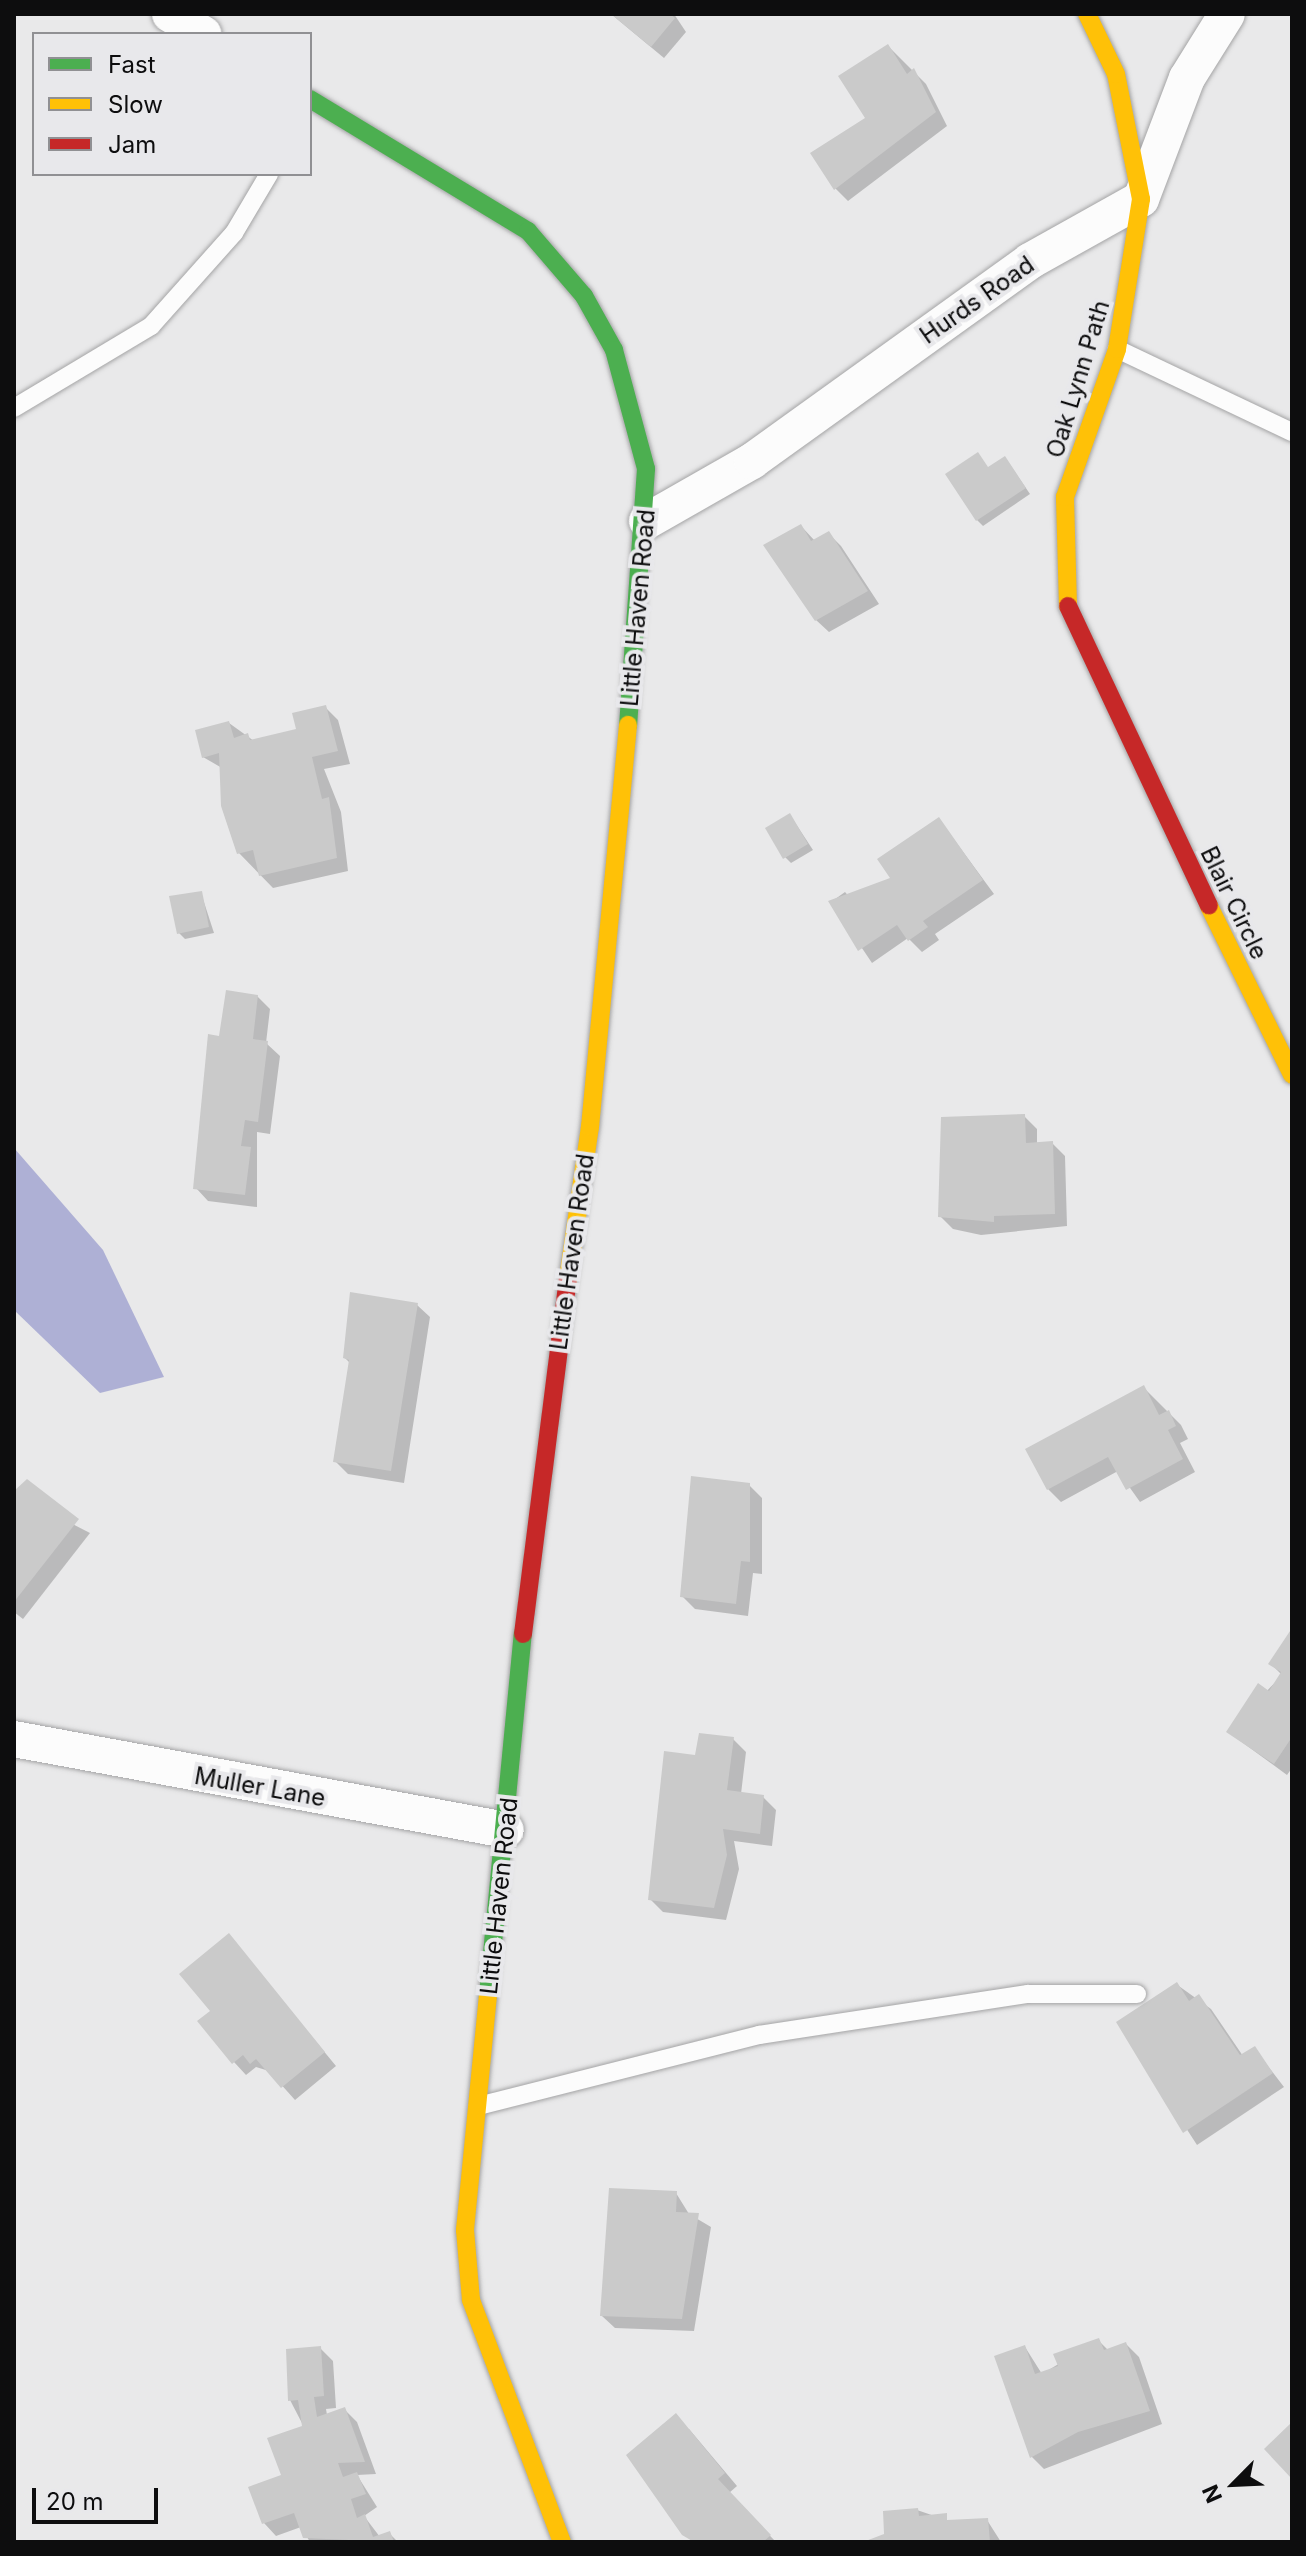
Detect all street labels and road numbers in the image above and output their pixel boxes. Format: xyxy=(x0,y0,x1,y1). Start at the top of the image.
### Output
street label: Hurds Road xyxy=(914,250,1040,350)
street label: Oak Lynn Path xyxy=(1040,297,1116,461)
street label: Little Haven Road xyxy=(615,508,661,708)
street label: Blair Circle xyxy=(1194,842,1274,964)
street label: Little Haven Road xyxy=(544,1152,600,1352)
street label: Muller Lane xyxy=(192,1761,328,1813)
street label: Little Haven Road xyxy=(474,1796,524,1996)

